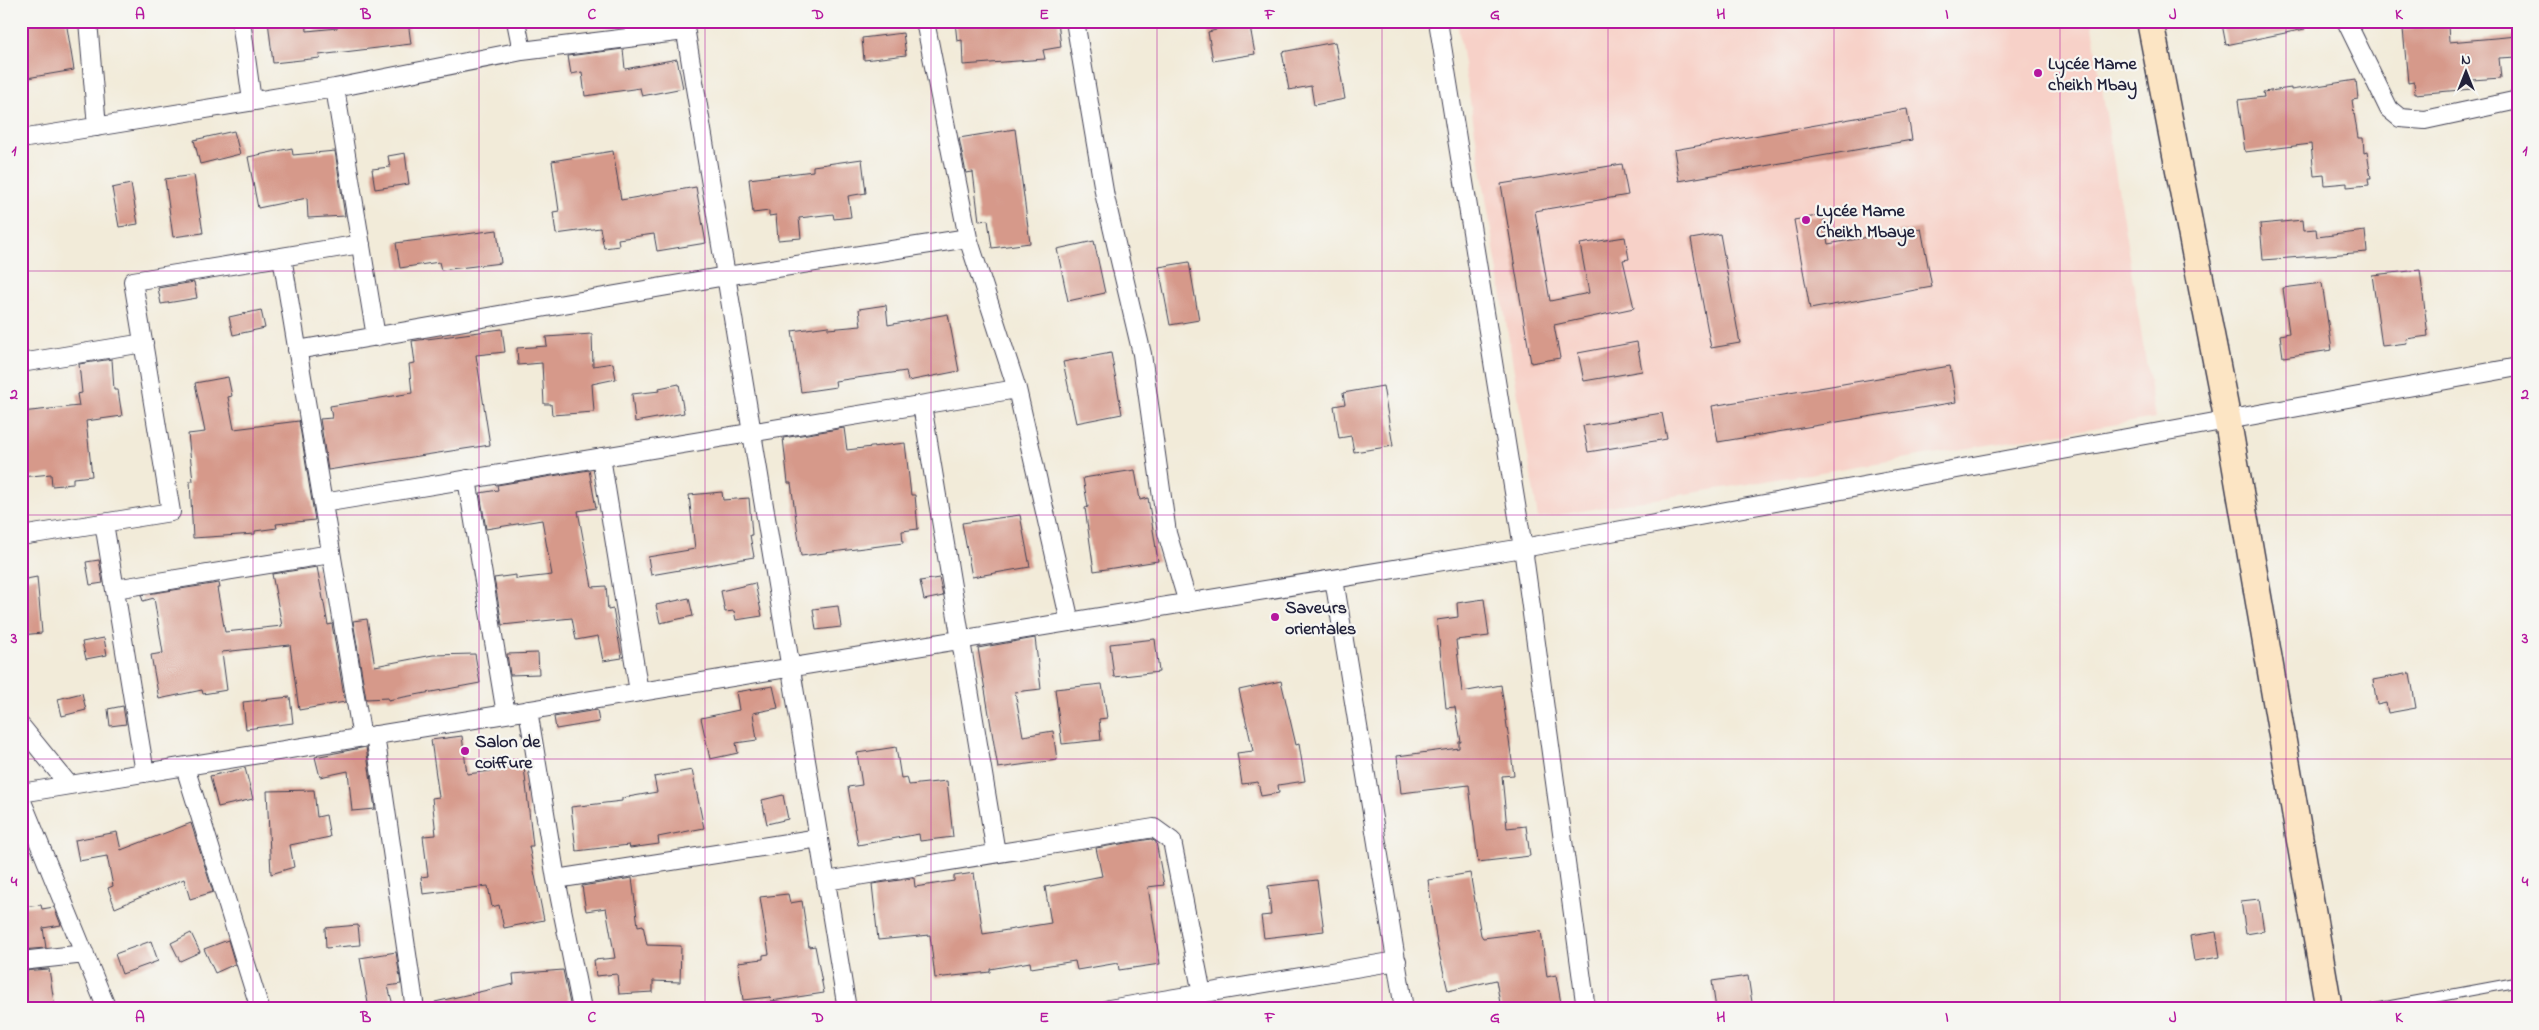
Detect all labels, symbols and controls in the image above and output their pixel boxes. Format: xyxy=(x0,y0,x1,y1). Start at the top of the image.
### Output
text: A xyxy=(135,3,145,27)
text: B xyxy=(360,3,372,27)
text: C xyxy=(588,3,597,27)
text: D xyxy=(811,3,824,27)
text: E xyxy=(1039,3,1049,27)
text: F xyxy=(1264,3,1276,27)
text: G xyxy=(1490,3,1500,27)
text: H xyxy=(1716,3,1726,27)
text: I xyxy=(1945,3,1949,27)
text: J xyxy=(2169,3,2177,27)
text: K xyxy=(2395,3,2404,27)
north arrow xyxy=(2442,48,2492,98)
text: N xyxy=(2461,50,2471,71)
place label: Lycée Mame cheikh Mbay xyxy=(2048,52,2137,100)
marker: Lycée Mame cheikh Mbay xyxy=(2032,67,2044,79)
text: 1 xyxy=(11,139,17,163)
text: 1 xyxy=(2522,139,2528,163)
place label: Lycée Mame Cheikh Mbaye xyxy=(1816,199,1916,247)
marker: Lycée Mame Cheikh Mbaye xyxy=(1800,214,1812,226)
text: 2 xyxy=(9,383,18,407)
text: 2 xyxy=(2520,383,2529,407)
place label: Saveurs orientales xyxy=(1285,596,1356,643)
marker: Saveurs orientales xyxy=(1269,611,1281,623)
text: 3 xyxy=(10,627,18,651)
text: 3 xyxy=(2521,627,2529,651)
place label: Salon de coiffure xyxy=(475,730,541,777)
marker: Salon de coiffure xyxy=(459,745,471,757)
text: 4 xyxy=(10,870,18,894)
text: 4 xyxy=(2521,870,2529,894)
text: A xyxy=(135,1006,145,1030)
text: B xyxy=(360,1006,372,1030)
text: C xyxy=(588,1006,597,1030)
text: D xyxy=(811,1006,824,1030)
text: E xyxy=(1039,1006,1049,1030)
text: F xyxy=(1264,1006,1276,1030)
text: G xyxy=(1490,1006,1500,1030)
text: H xyxy=(1716,1006,1726,1030)
text: I xyxy=(1945,1006,1949,1030)
text: J xyxy=(2169,1006,2177,1030)
text: K xyxy=(2395,1006,2404,1030)

